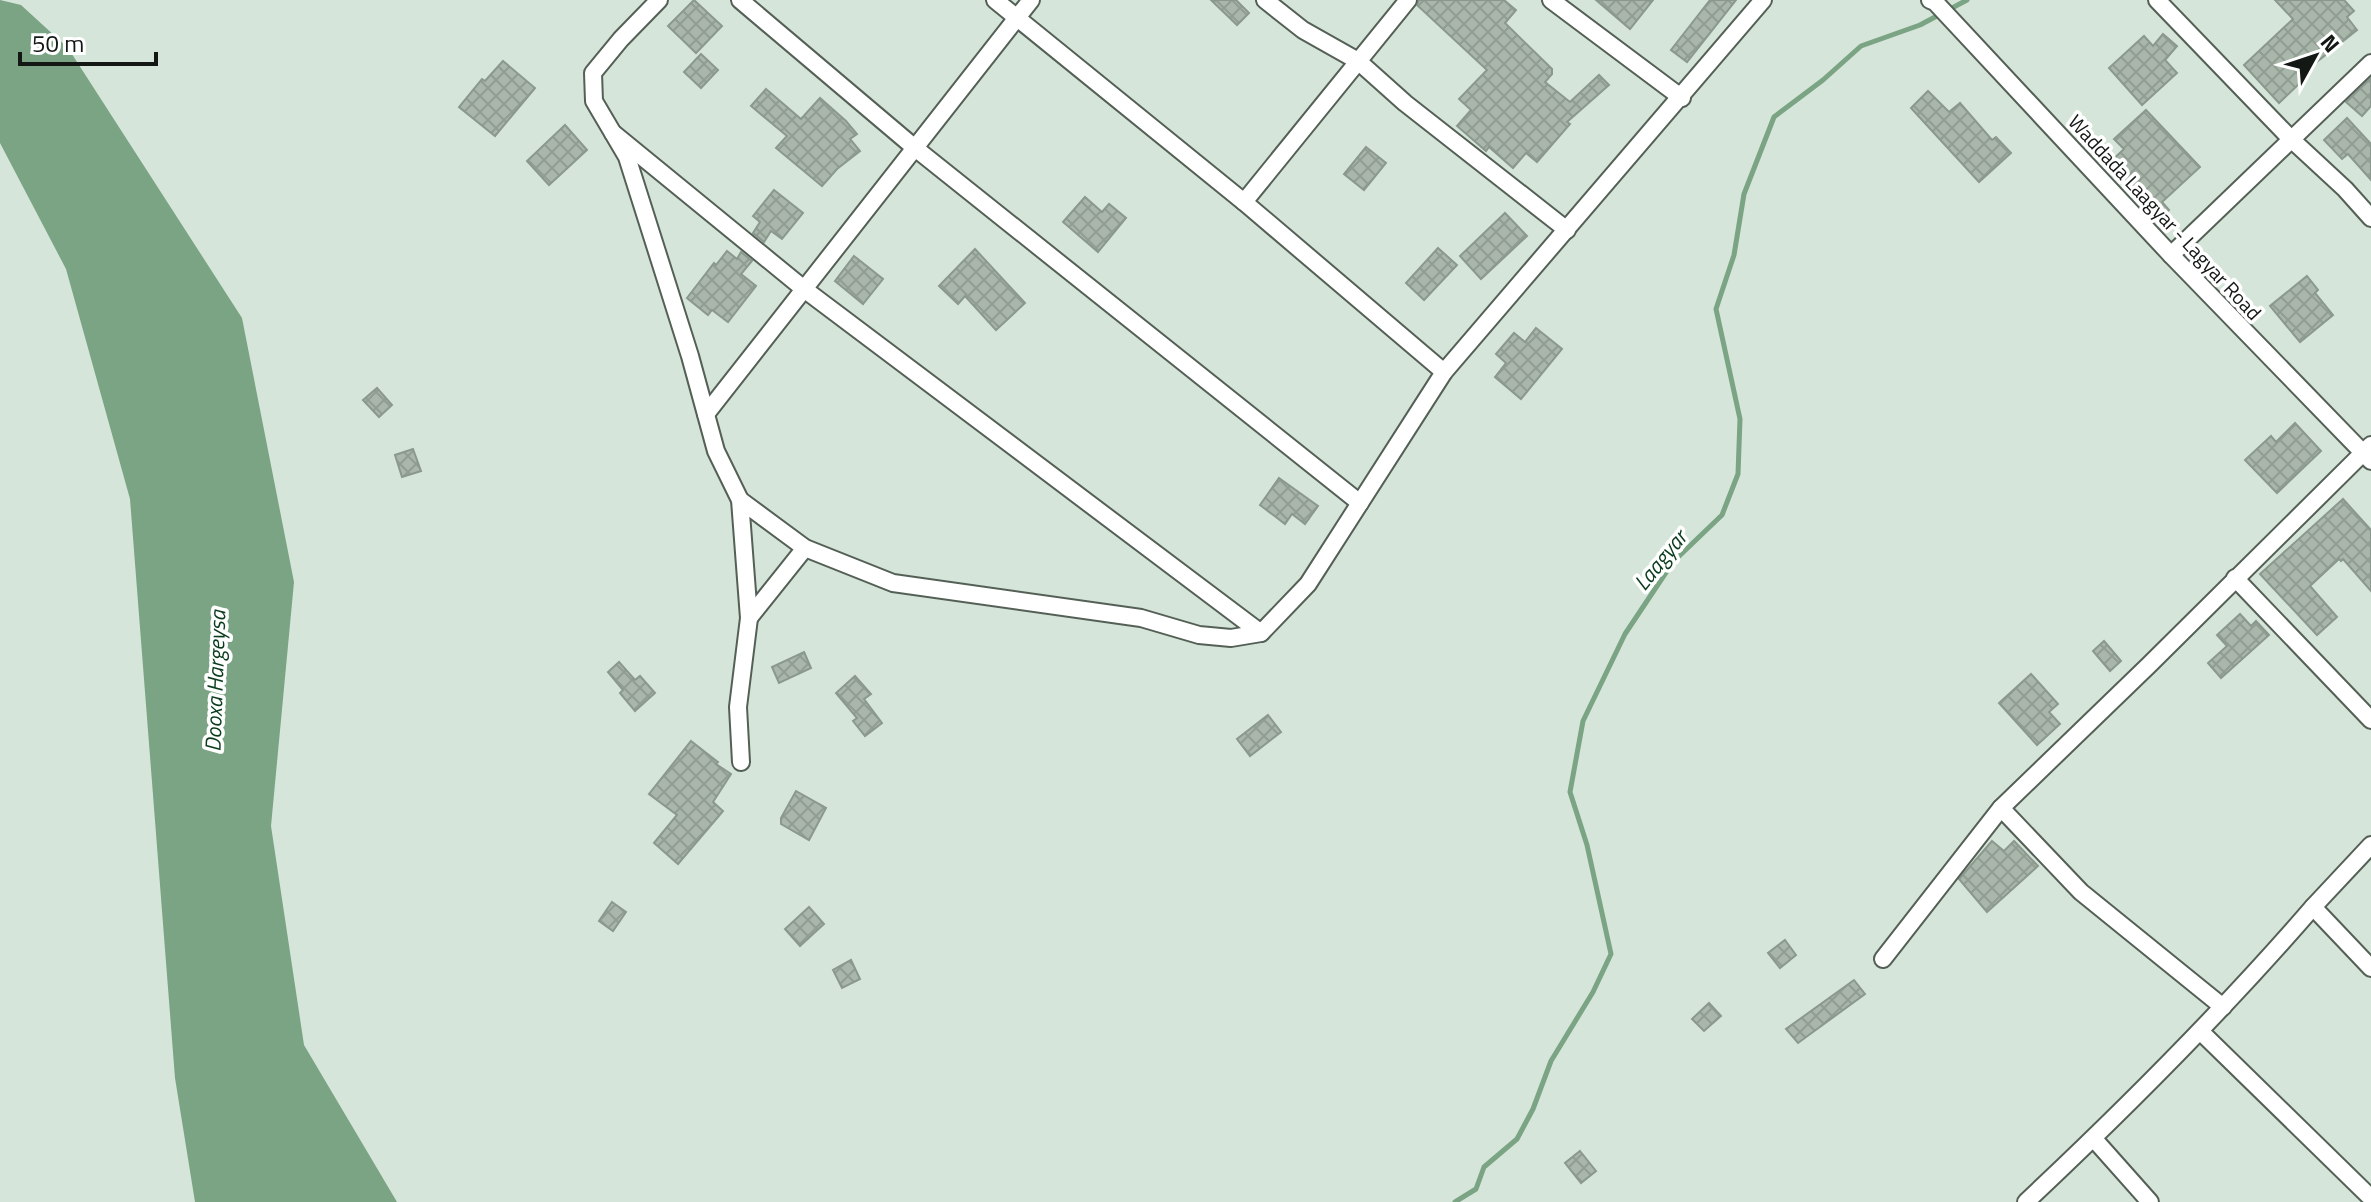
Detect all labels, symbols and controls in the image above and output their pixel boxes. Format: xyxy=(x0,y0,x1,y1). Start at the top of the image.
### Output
scale bar xyxy=(20,16,156,66)
north arrow xyxy=(2275,16,2355,96)
text: 50 m xyxy=(32,25,84,61)
text: N xyxy=(2312,26,2348,60)
street label: Waddada Laagyar - Lagyar Road xyxy=(2061,107,2269,327)
water label: Laagyar xyxy=(1625,520,1697,598)
water label: Dooxa Hargeysa xyxy=(196,608,235,752)

